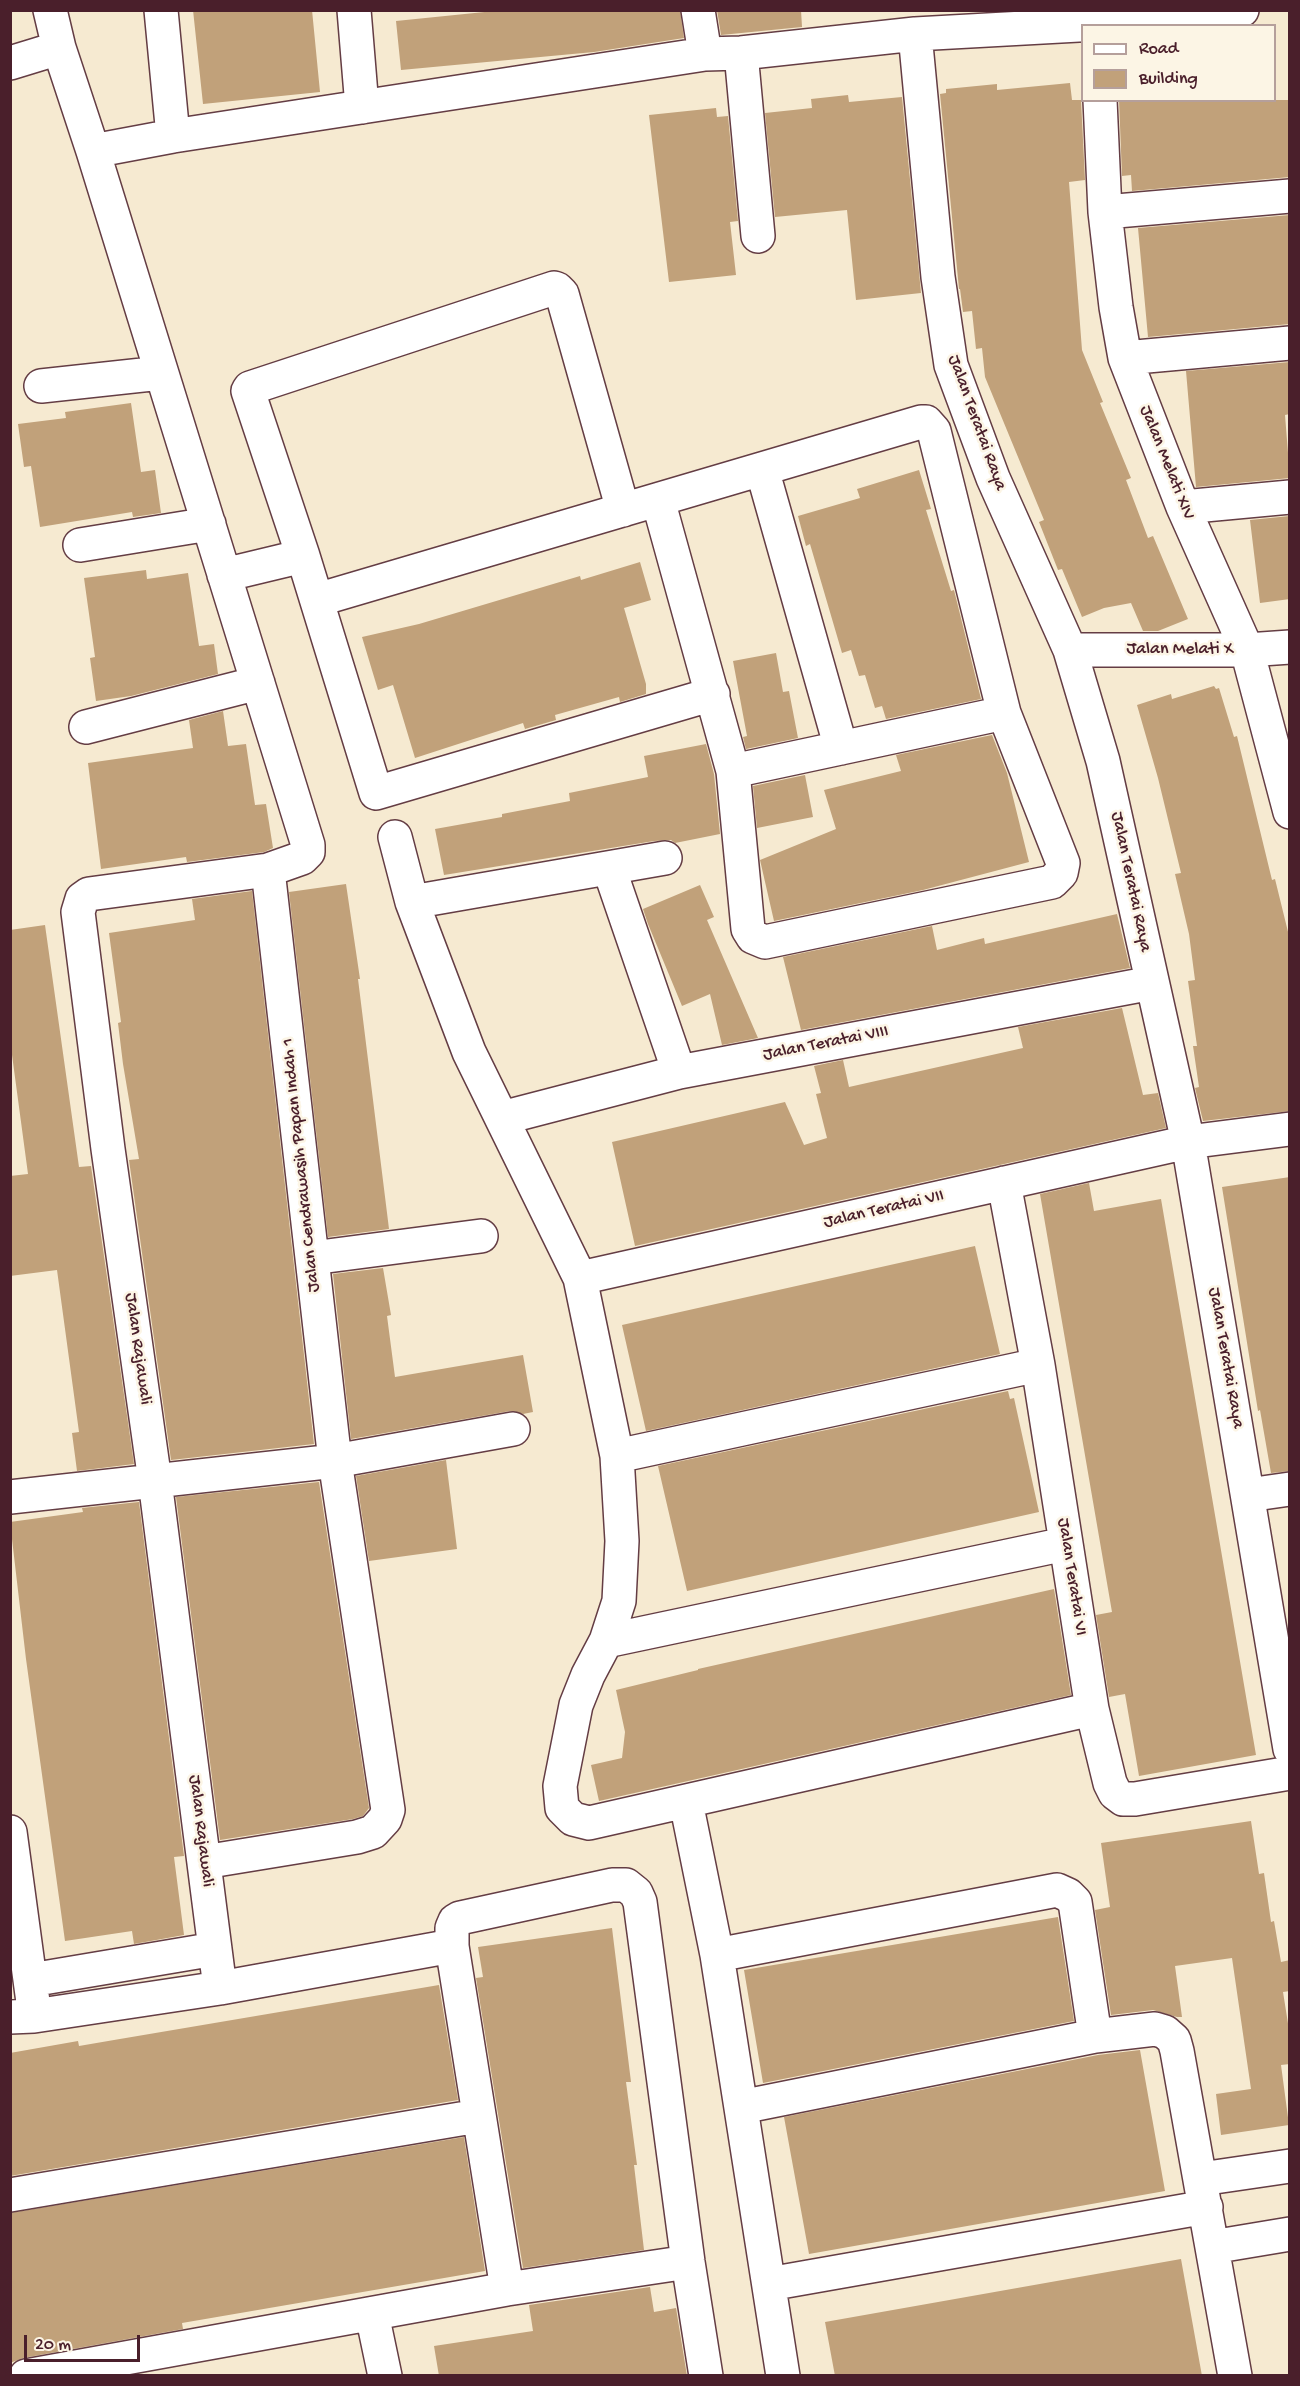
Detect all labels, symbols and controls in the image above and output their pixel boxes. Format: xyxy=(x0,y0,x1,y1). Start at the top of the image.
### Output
legend xyxy=(1081,24,1276,102)
text: Road xyxy=(1139,39,1178,60)
text: Building xyxy=(1139,69,1198,90)
street label: Jalan Teratai Raya xyxy=(941,352,1011,494)
street label: Jalan Melati XIV xyxy=(1133,403,1199,523)
street label: Jalan Melati X xyxy=(1126,639,1234,661)
street label: Jalan Teratai Raya xyxy=(1105,810,1155,954)
street label: Jalan Teratai VIII xyxy=(761,1021,891,1067)
street label: Jalan Cendrawasih Papan Indah 1 xyxy=(278,1037,326,1293)
street label: Jalan Teratai VII xyxy=(822,1186,946,1234)
street label: Jalan Teratai Raya xyxy=(1202,1286,1248,1430)
street label: Jalan Rajawali xyxy=(118,1292,156,1406)
street label: Jalan Teratai VI xyxy=(1051,1517,1091,1637)
street label: Jalan Rajawali xyxy=(182,1774,218,1888)
scale bar xyxy=(27,2323,142,2361)
text: 20 m xyxy=(35,2335,71,2356)

